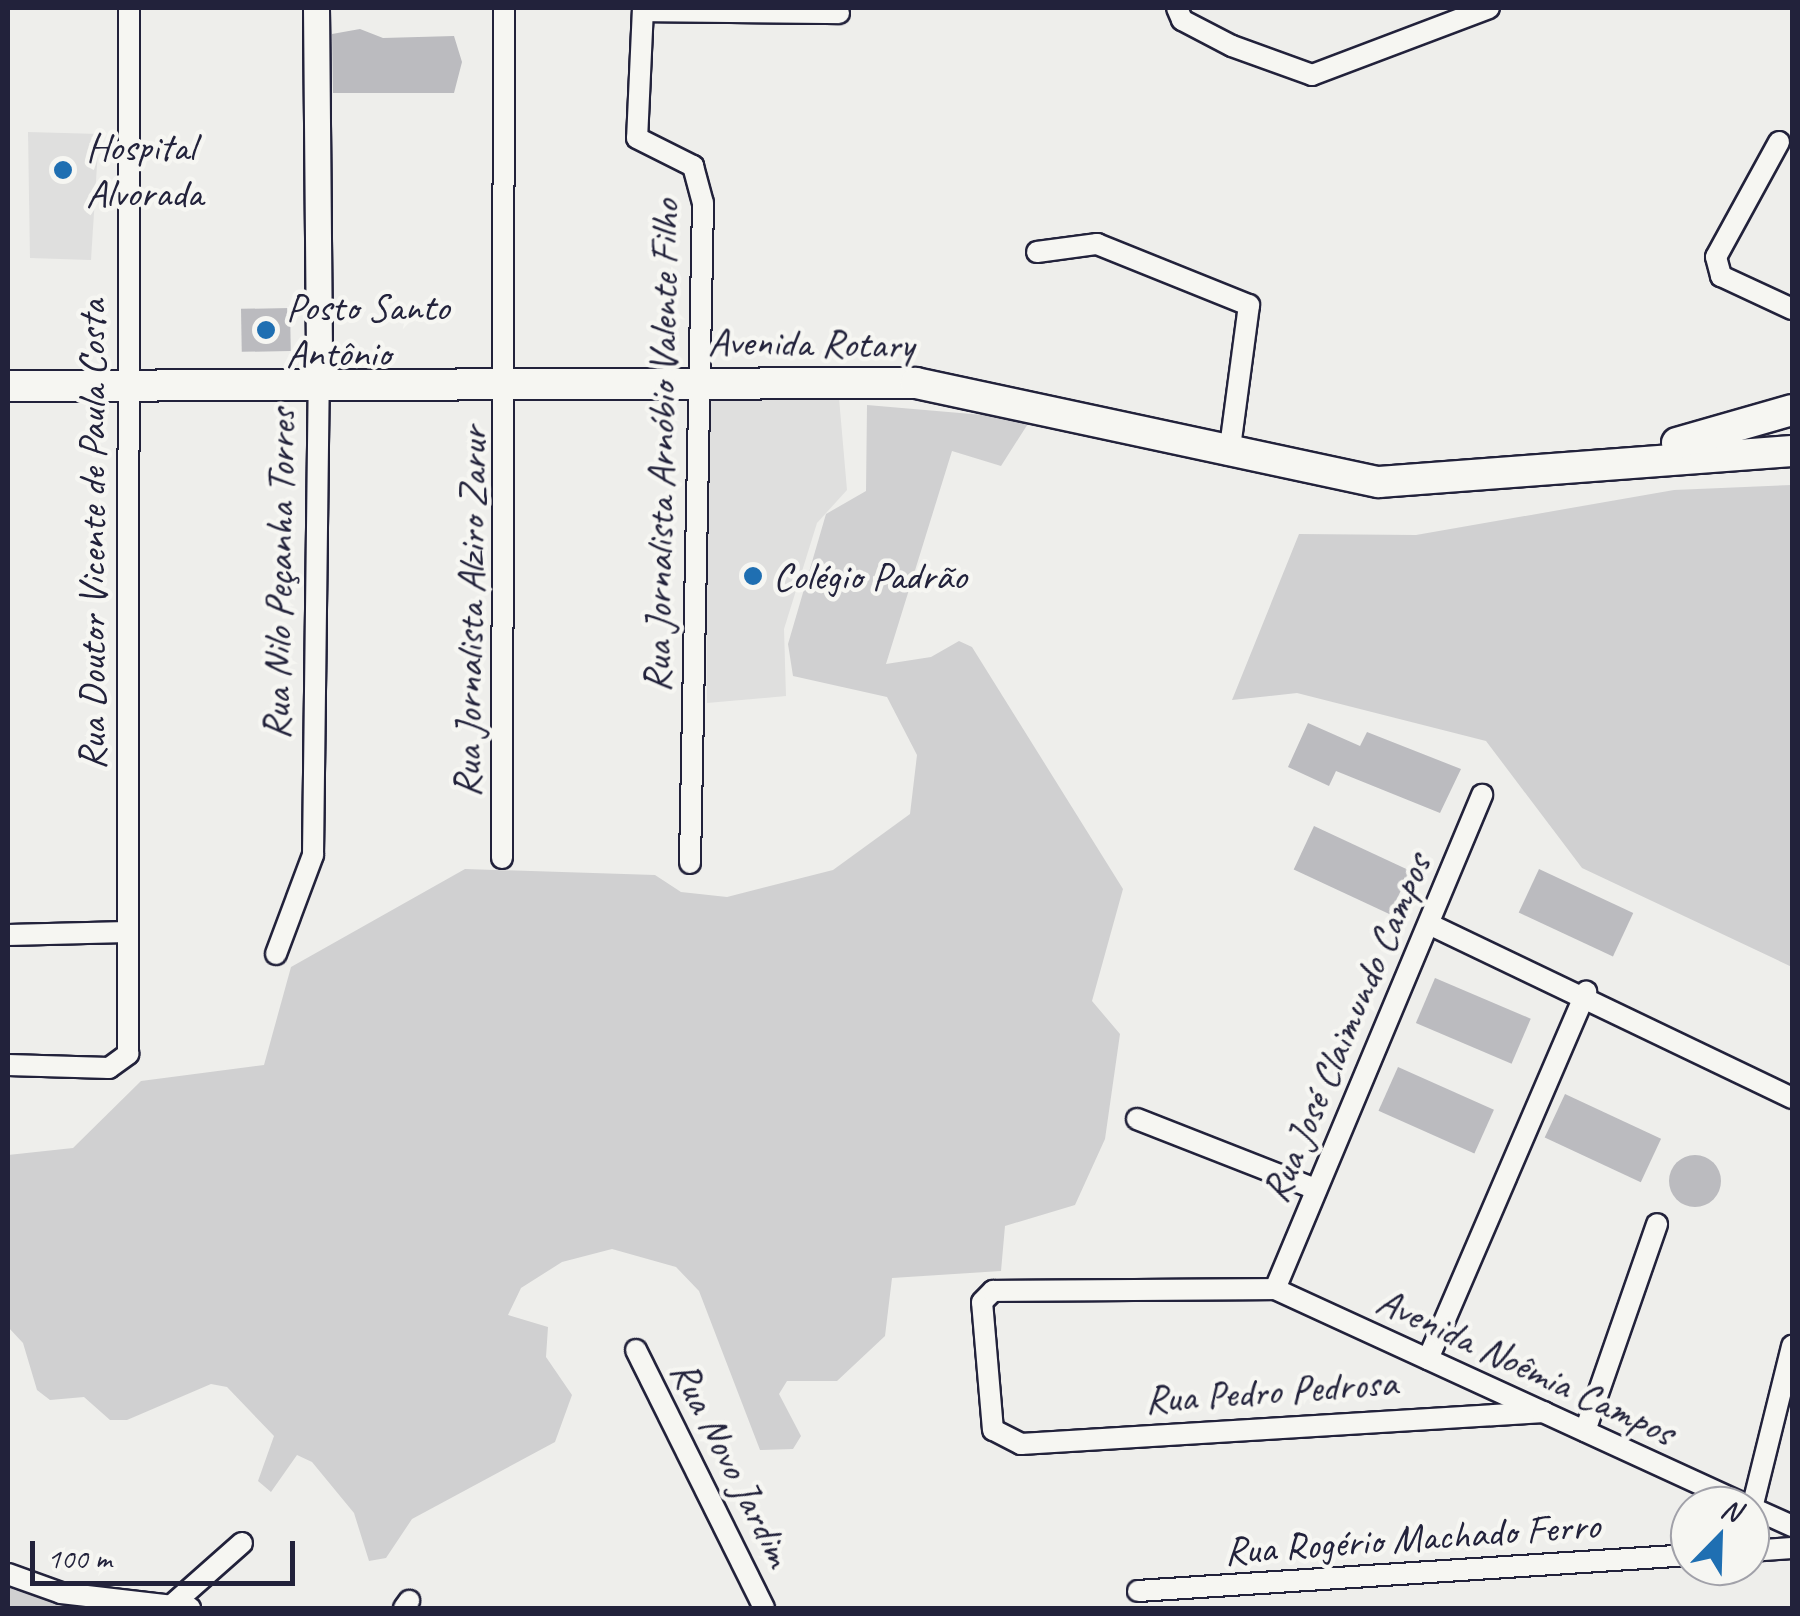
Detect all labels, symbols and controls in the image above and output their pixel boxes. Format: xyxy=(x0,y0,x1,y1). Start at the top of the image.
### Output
place label: Hospital Alvorada xyxy=(86,123,203,217)
marker: Hospital Alvorada xyxy=(50,157,76,183)
street label: Rua Jornalista Arnóbio Valente Filho xyxy=(633,200,689,692)
place label: Posto Santo Antônio xyxy=(286,283,450,377)
street label: Rua Doutor Vicente de Paula Costa xyxy=(68,300,116,770)
street label: Avenida Rotary xyxy=(708,317,914,369)
marker: Posto Santo Antônio xyxy=(255,319,277,341)
street label: Rua Nilo Peçanha Torres xyxy=(252,408,306,740)
street label: Rua Jornalista Alziro Zarur xyxy=(443,427,497,797)
place label: Colégio Padrão xyxy=(773,552,968,600)
marker: Colégio Padrão xyxy=(742,565,764,587)
street label: Rua José Claimundo Campos xyxy=(1251,847,1441,1209)
street label: Avenida Noêmia Campos xyxy=(1370,1276,1682,1456)
street label: Rua Novo Jardim xyxy=(659,1352,805,1574)
street label: Rua Pedro Pedrosa xyxy=(1144,1358,1398,1424)
north arrow xyxy=(1670,1486,1770,1586)
text: N xyxy=(1716,1490,1746,1529)
street label: Rua Rogério Machado Ferro xyxy=(1222,1501,1602,1575)
scale bar xyxy=(35,1521,300,1583)
text: 100 m xyxy=(47,1539,112,1577)

